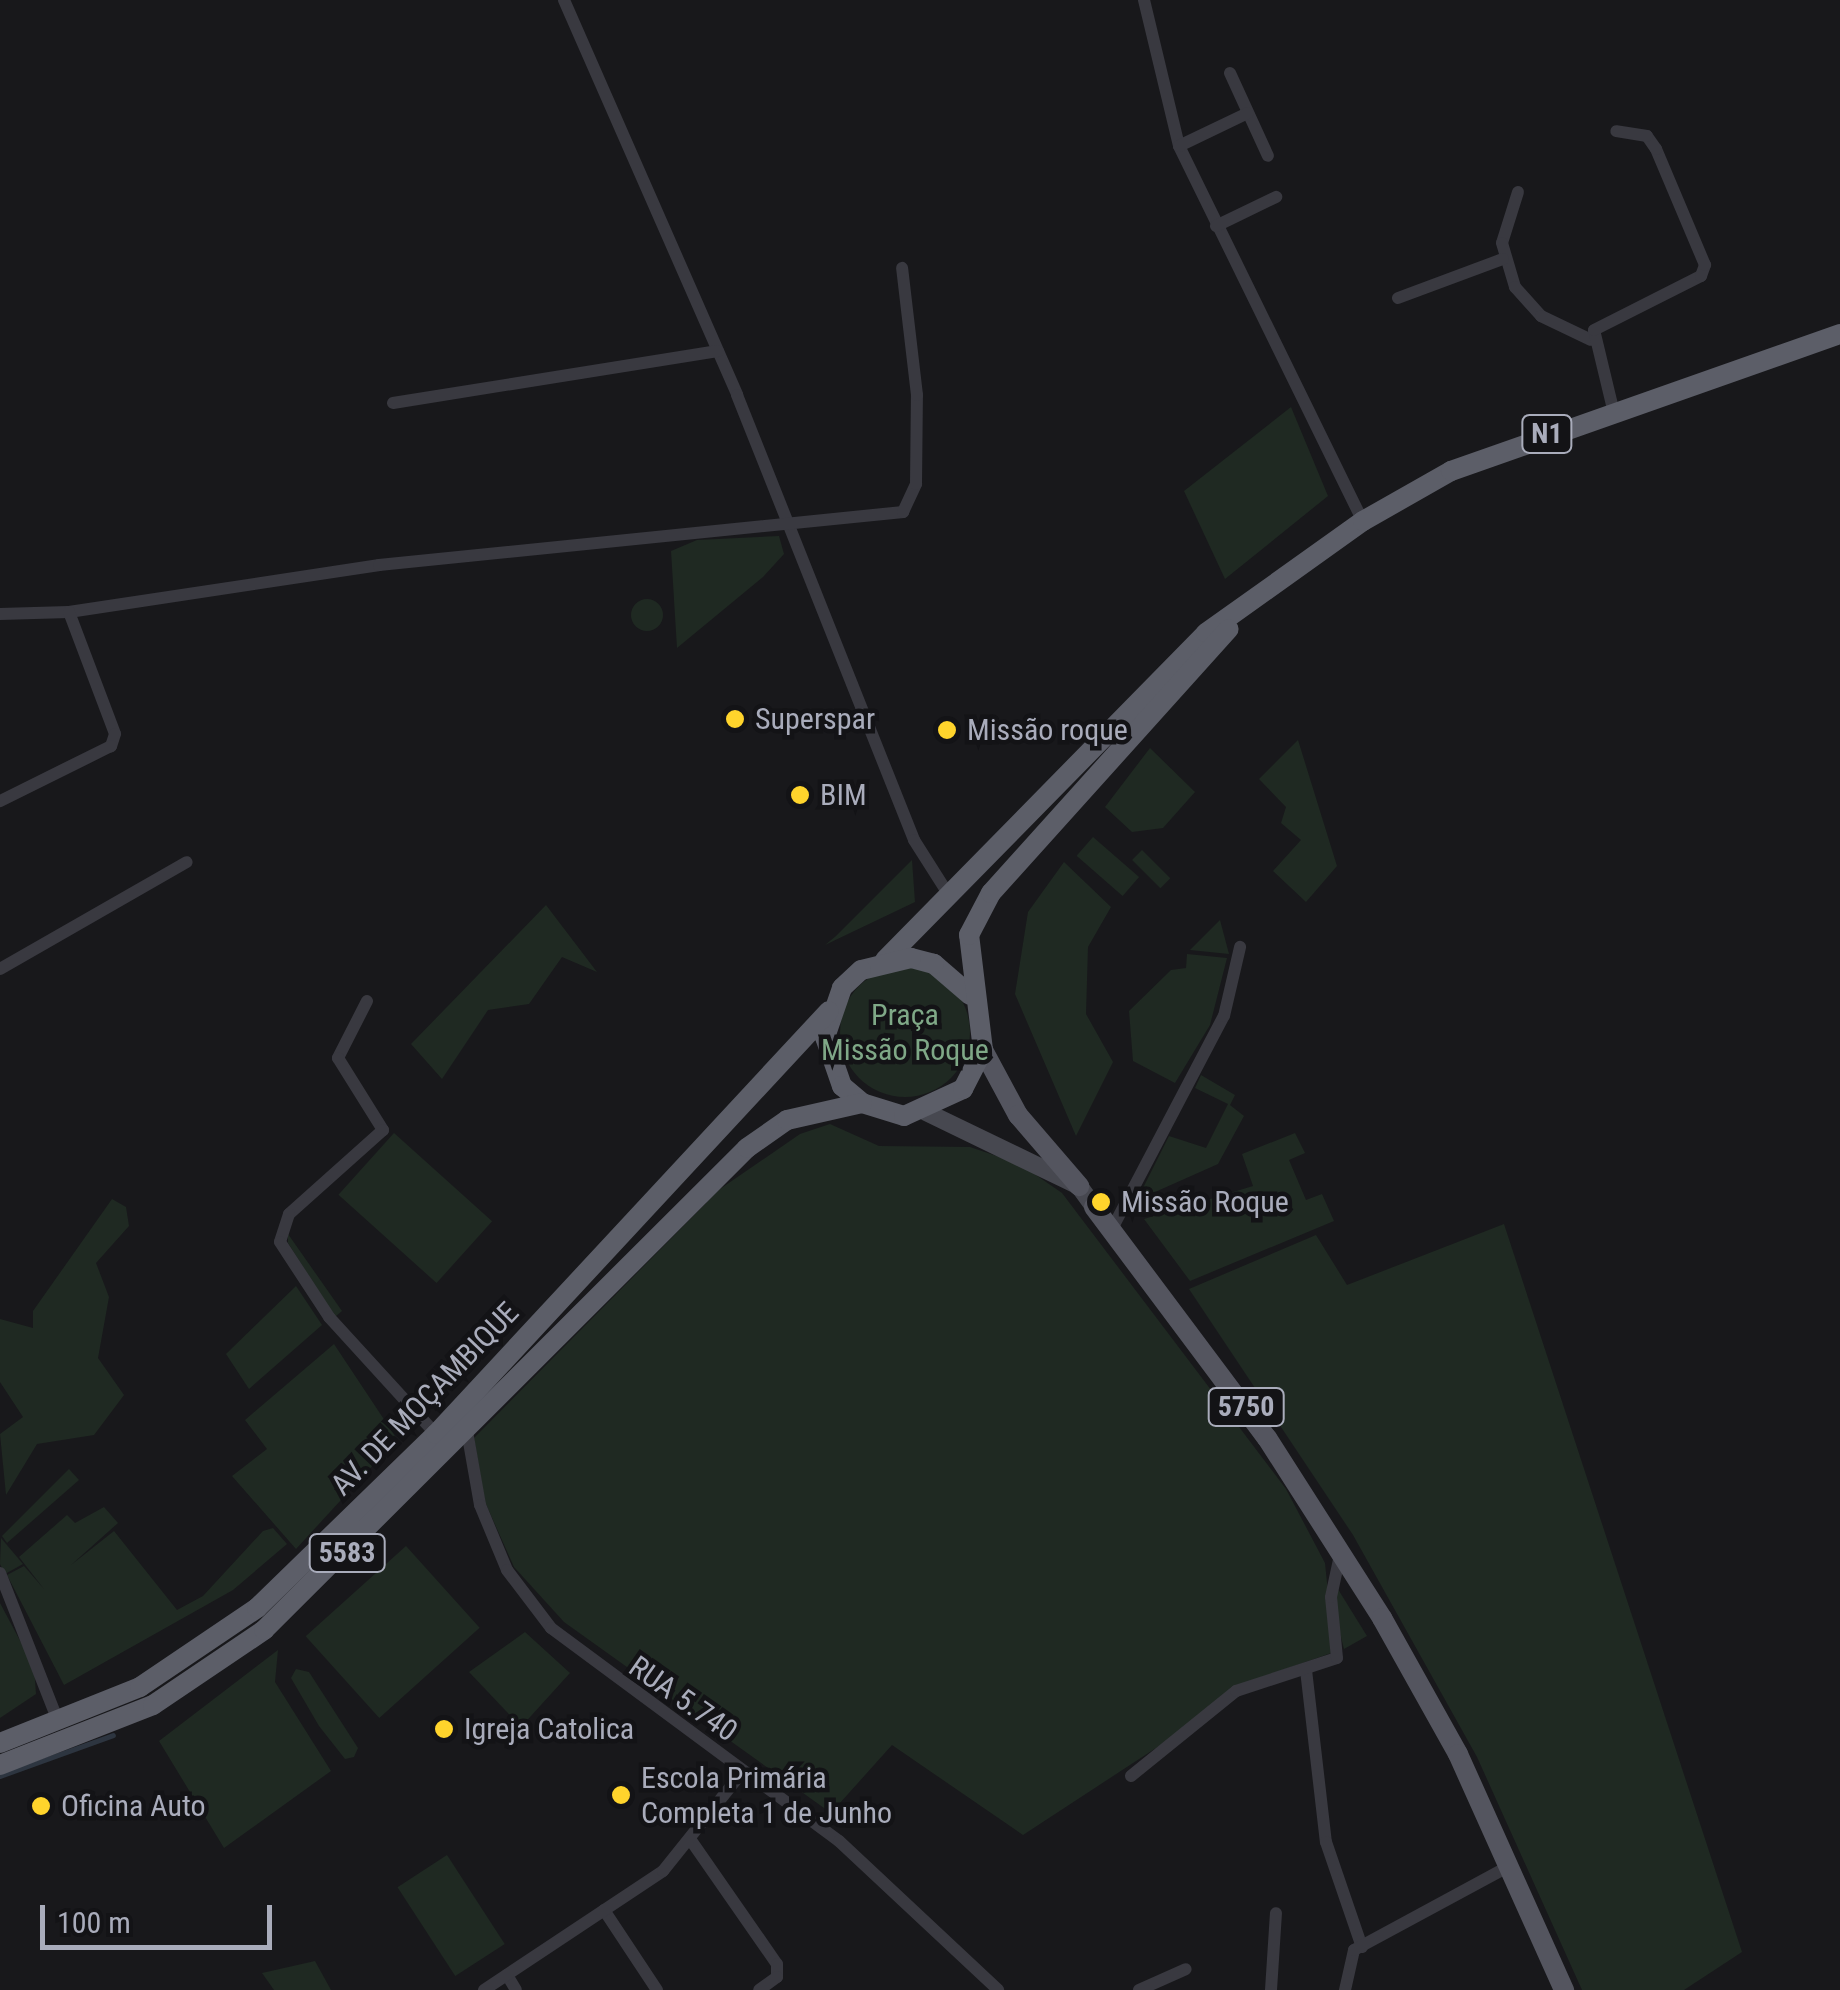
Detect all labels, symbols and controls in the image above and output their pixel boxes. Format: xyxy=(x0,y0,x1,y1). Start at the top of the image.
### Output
road number: N1 xyxy=(1520,411,1574,457)
place label: Superspar xyxy=(755,701,875,737)
marker: Superspar xyxy=(724,708,746,730)
place label: Missão roque xyxy=(967,712,1128,748)
marker: Missão roque xyxy=(936,719,958,741)
place label: BIM xyxy=(820,777,867,813)
marker: BIM xyxy=(789,784,811,806)
park label: Praça Missão Roque xyxy=(821,997,989,1068)
place label: Missão Roque xyxy=(1121,1184,1289,1220)
marker: Missão Roque xyxy=(1090,1191,1112,1213)
street label: AV. DE MOÇAMBIQUE xyxy=(324,1295,526,1503)
road number: 5750 xyxy=(1206,1384,1286,1430)
road number: 5583 xyxy=(307,1530,387,1576)
street label: RUA 5.740 xyxy=(622,1649,744,1749)
place label: Igreja Catolica xyxy=(464,1711,634,1747)
marker: Igreja Catolica xyxy=(433,1718,455,1740)
place label: Escola Primária Completa 1 de Junho xyxy=(641,1760,892,1830)
marker: Escola Primária Completa 1 de Junho xyxy=(610,1784,632,1806)
place label: Oficina Auto xyxy=(61,1788,206,1824)
marker: Oficina Auto xyxy=(30,1795,52,1817)
scale bar xyxy=(45,1885,278,1947)
text: 100 m xyxy=(57,1905,131,1940)

